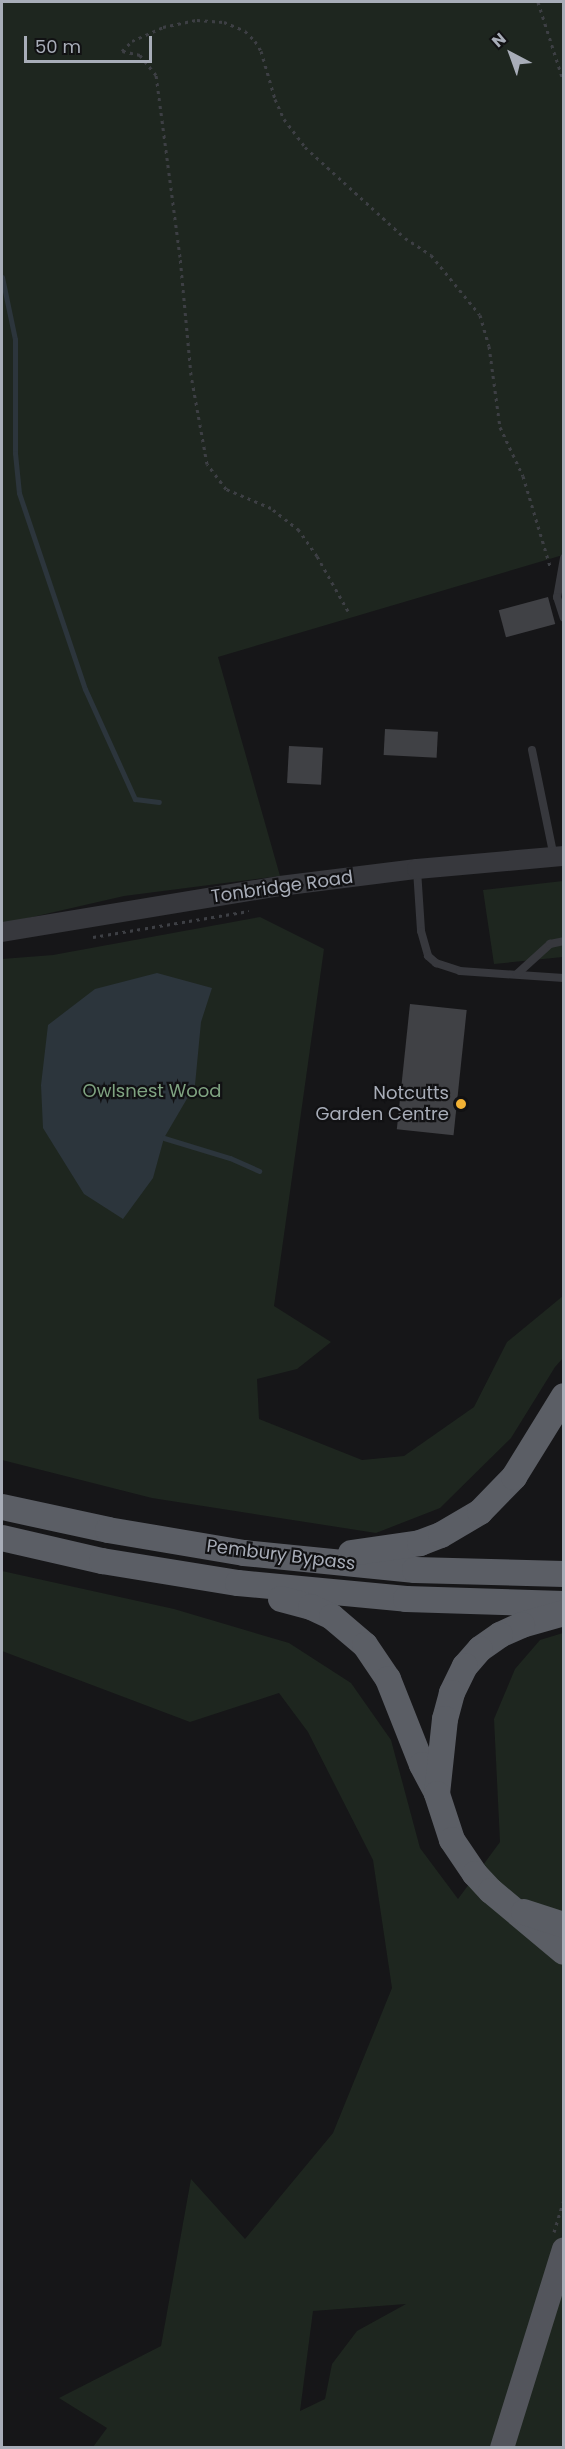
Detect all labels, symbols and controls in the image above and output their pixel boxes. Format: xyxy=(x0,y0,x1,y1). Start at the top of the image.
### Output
scale bar xyxy=(27,24,154,62)
north arrow xyxy=(481,24,541,84)
text: N xyxy=(487,27,511,53)
text: 50 m xyxy=(35,34,81,59)
street label: Tonbridge Road xyxy=(210,866,354,908)
park label: Owlsnest Wood xyxy=(83,1080,221,1102)
place label: Notcutts Garden Centre xyxy=(315,1083,449,1126)
marker: Notcutts Garden Centre xyxy=(454,1097,468,1111)
street label: Pembury Bypass xyxy=(205,1535,357,1575)

